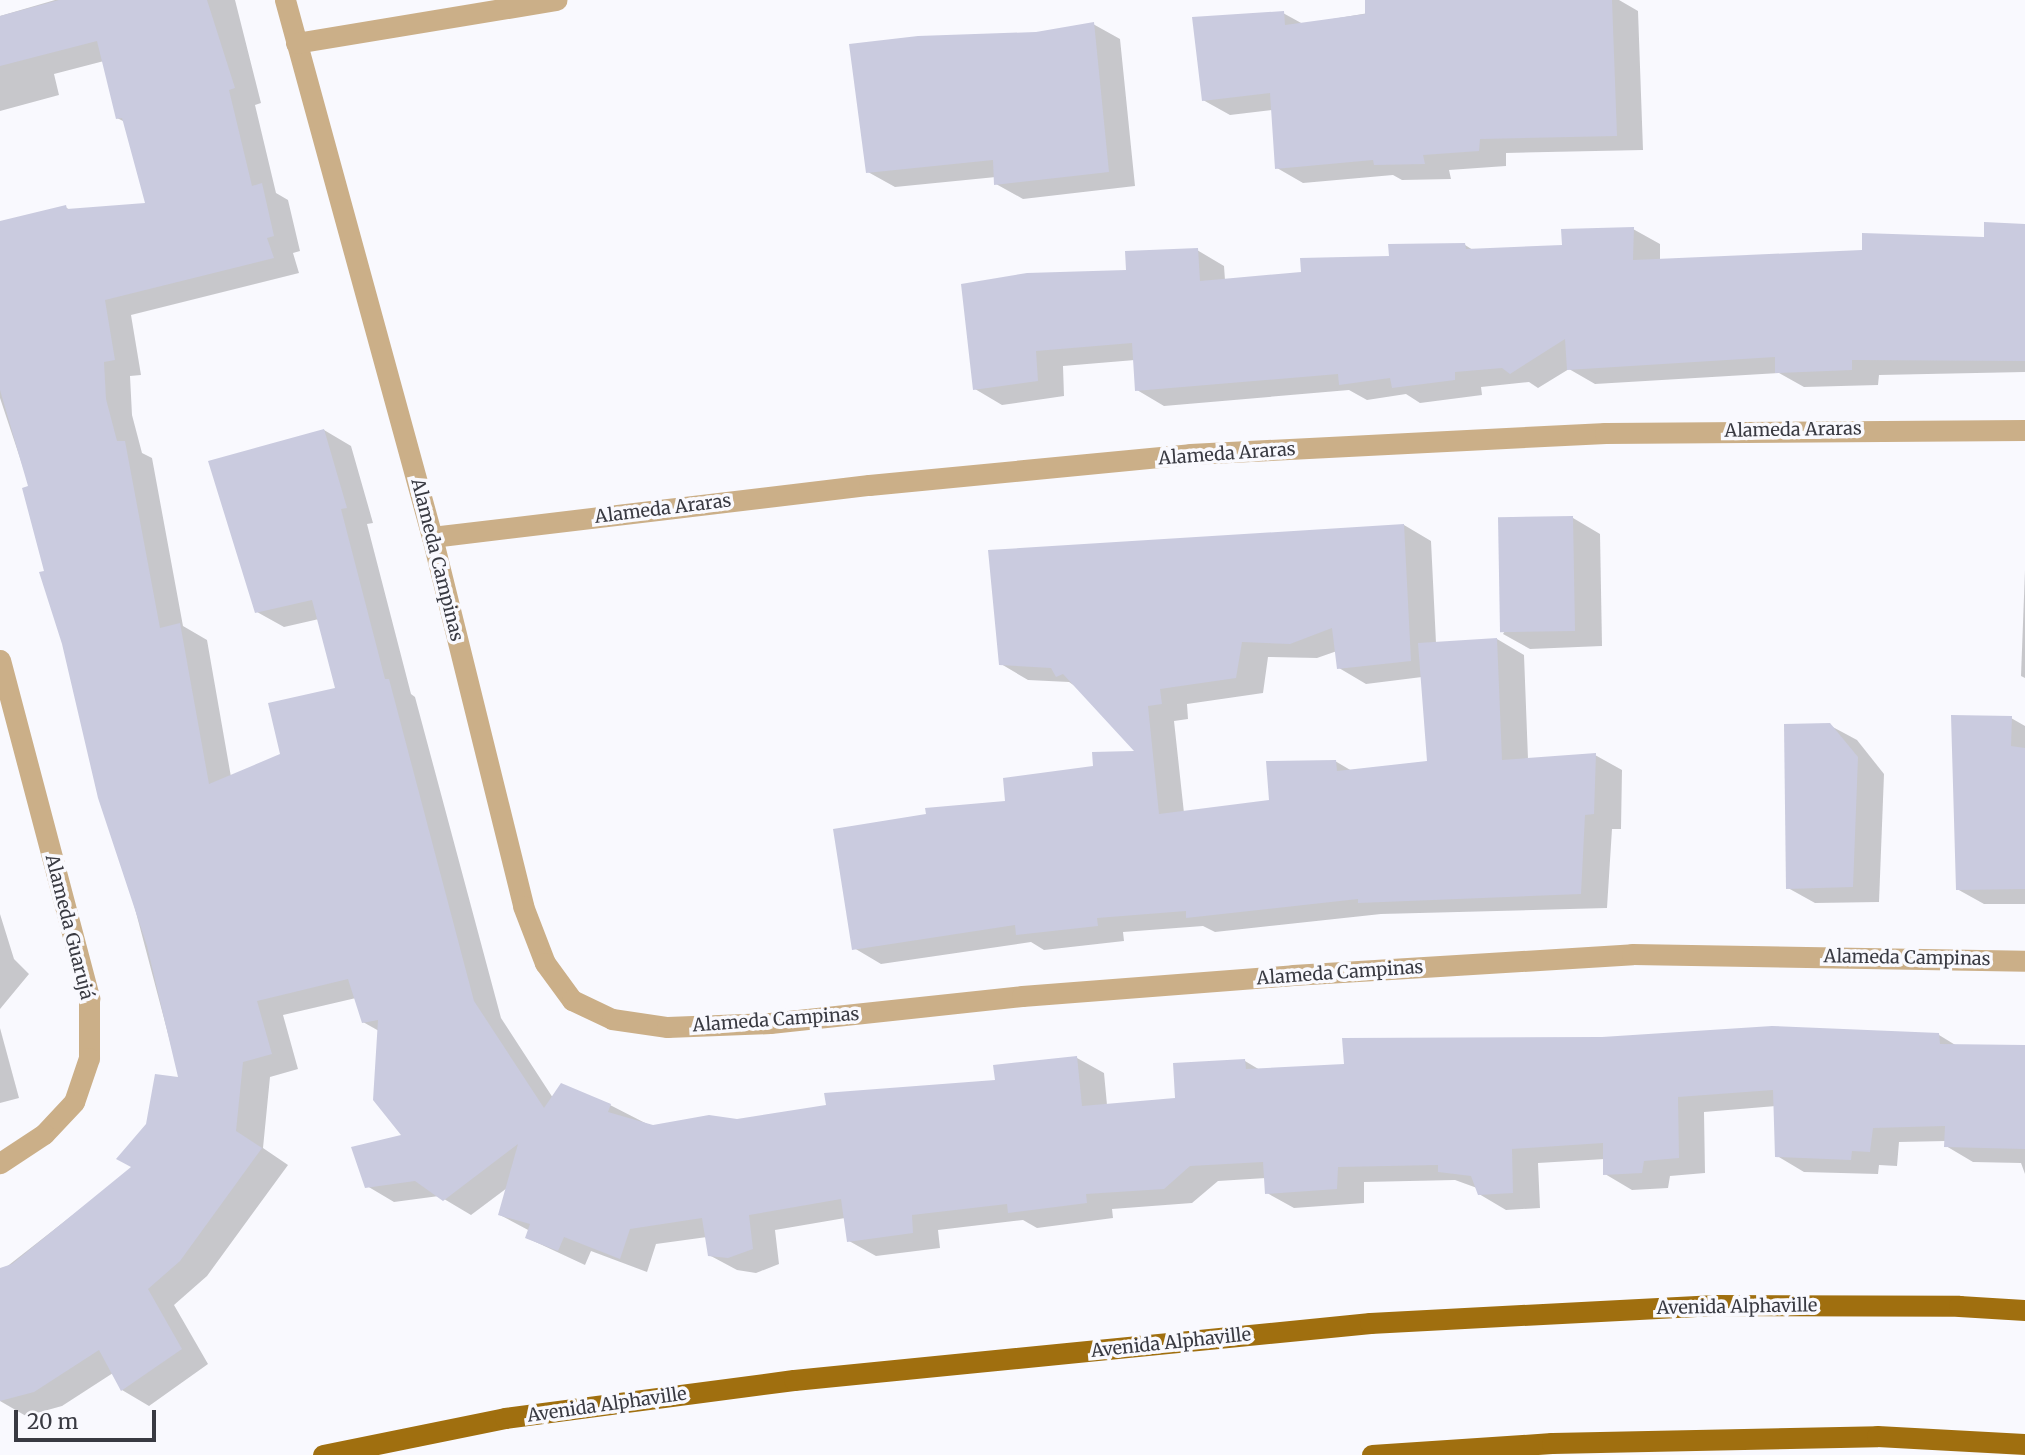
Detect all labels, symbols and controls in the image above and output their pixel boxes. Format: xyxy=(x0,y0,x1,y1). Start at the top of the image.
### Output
street label: Alameda Araras xyxy=(1724,418,1862,442)
street label: Alameda Araras xyxy=(1158,438,1296,470)
street label: Alameda Campinas xyxy=(406,476,468,644)
street label: Alameda Araras xyxy=(594,490,732,528)
street label: Alameda Guarujá xyxy=(41,852,97,1002)
street label: Alameda Campinas xyxy=(1823,946,1991,970)
street label: Alameda Campinas xyxy=(1256,956,1424,990)
street label: Alameda Campinas xyxy=(692,1003,860,1037)
street label: Avenida Alphaville xyxy=(1657,1295,1817,1319)
street label: Avenida Alphaville xyxy=(1090,1324,1252,1362)
street label: Avenida Alphaville xyxy=(526,1383,688,1427)
scale bar xyxy=(18,1396,159,1440)
text: 20 m xyxy=(27,1408,78,1435)

